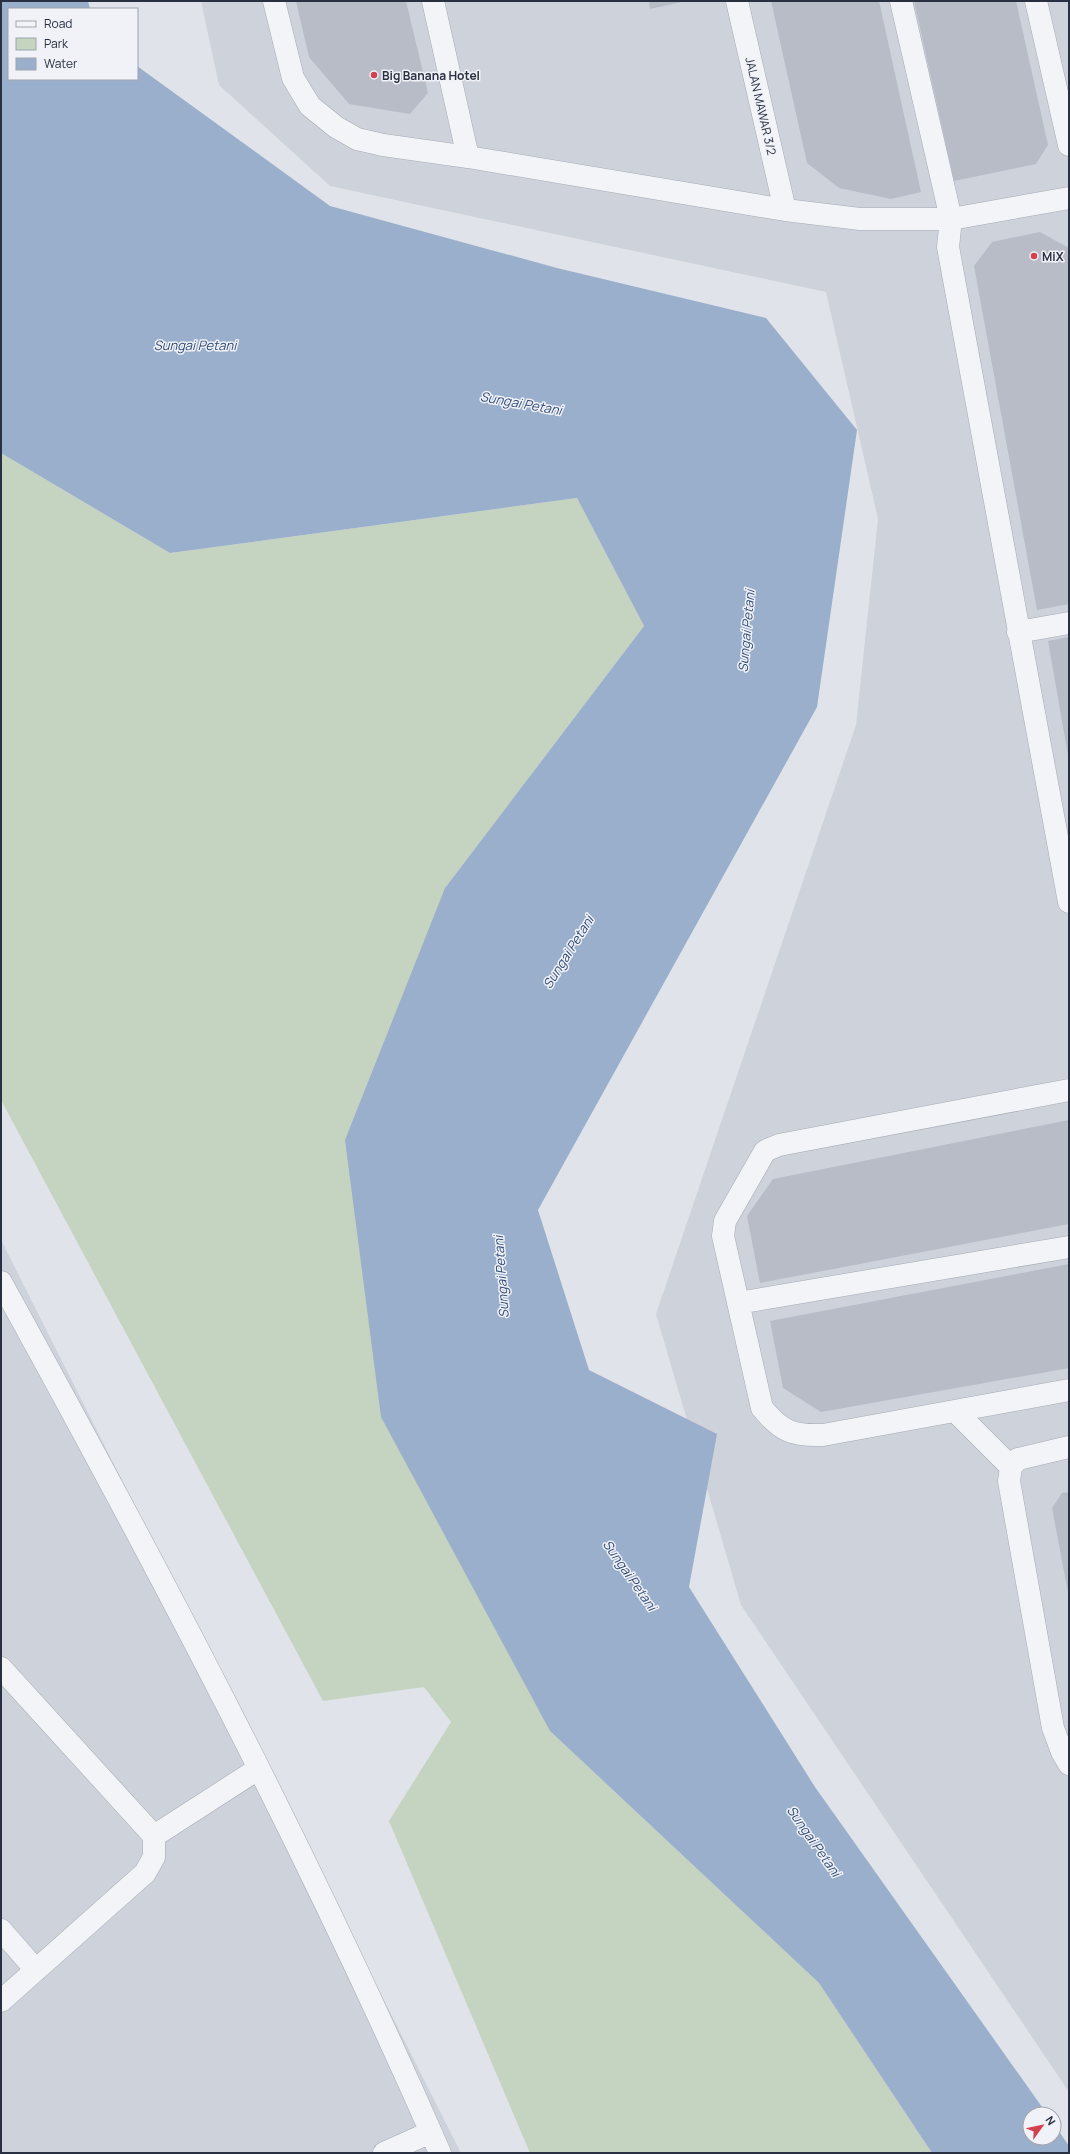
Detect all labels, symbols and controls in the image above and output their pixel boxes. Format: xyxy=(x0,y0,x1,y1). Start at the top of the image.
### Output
legend xyxy=(8,8,138,80)
text: Road xyxy=(44,15,72,32)
text: Park xyxy=(44,35,69,52)
text: Water xyxy=(44,55,78,72)
street label: JALAN MAWAR 3/2 xyxy=(741,55,781,157)
place label: Big Banana Hotel xyxy=(382,67,480,84)
marker: Big Banana Hotel xyxy=(369,70,379,80)
place label: MiX xyxy=(1042,248,1064,265)
marker: MiX xyxy=(1029,251,1039,261)
water label: Sungai Petani xyxy=(154,336,238,354)
water label: Sungai Petani xyxy=(479,387,565,419)
water label: Sungai Petani xyxy=(733,587,759,673)
water label: Sungai Petani xyxy=(538,911,599,992)
water label: Sungai Petani xyxy=(489,1233,513,1319)
water label: Sungai Petani xyxy=(599,1536,662,1616)
water label: Sungai Petani xyxy=(783,1802,846,1882)
north arrow xyxy=(1022,2106,1062,2146)
text: N xyxy=(1042,2113,1059,2128)

